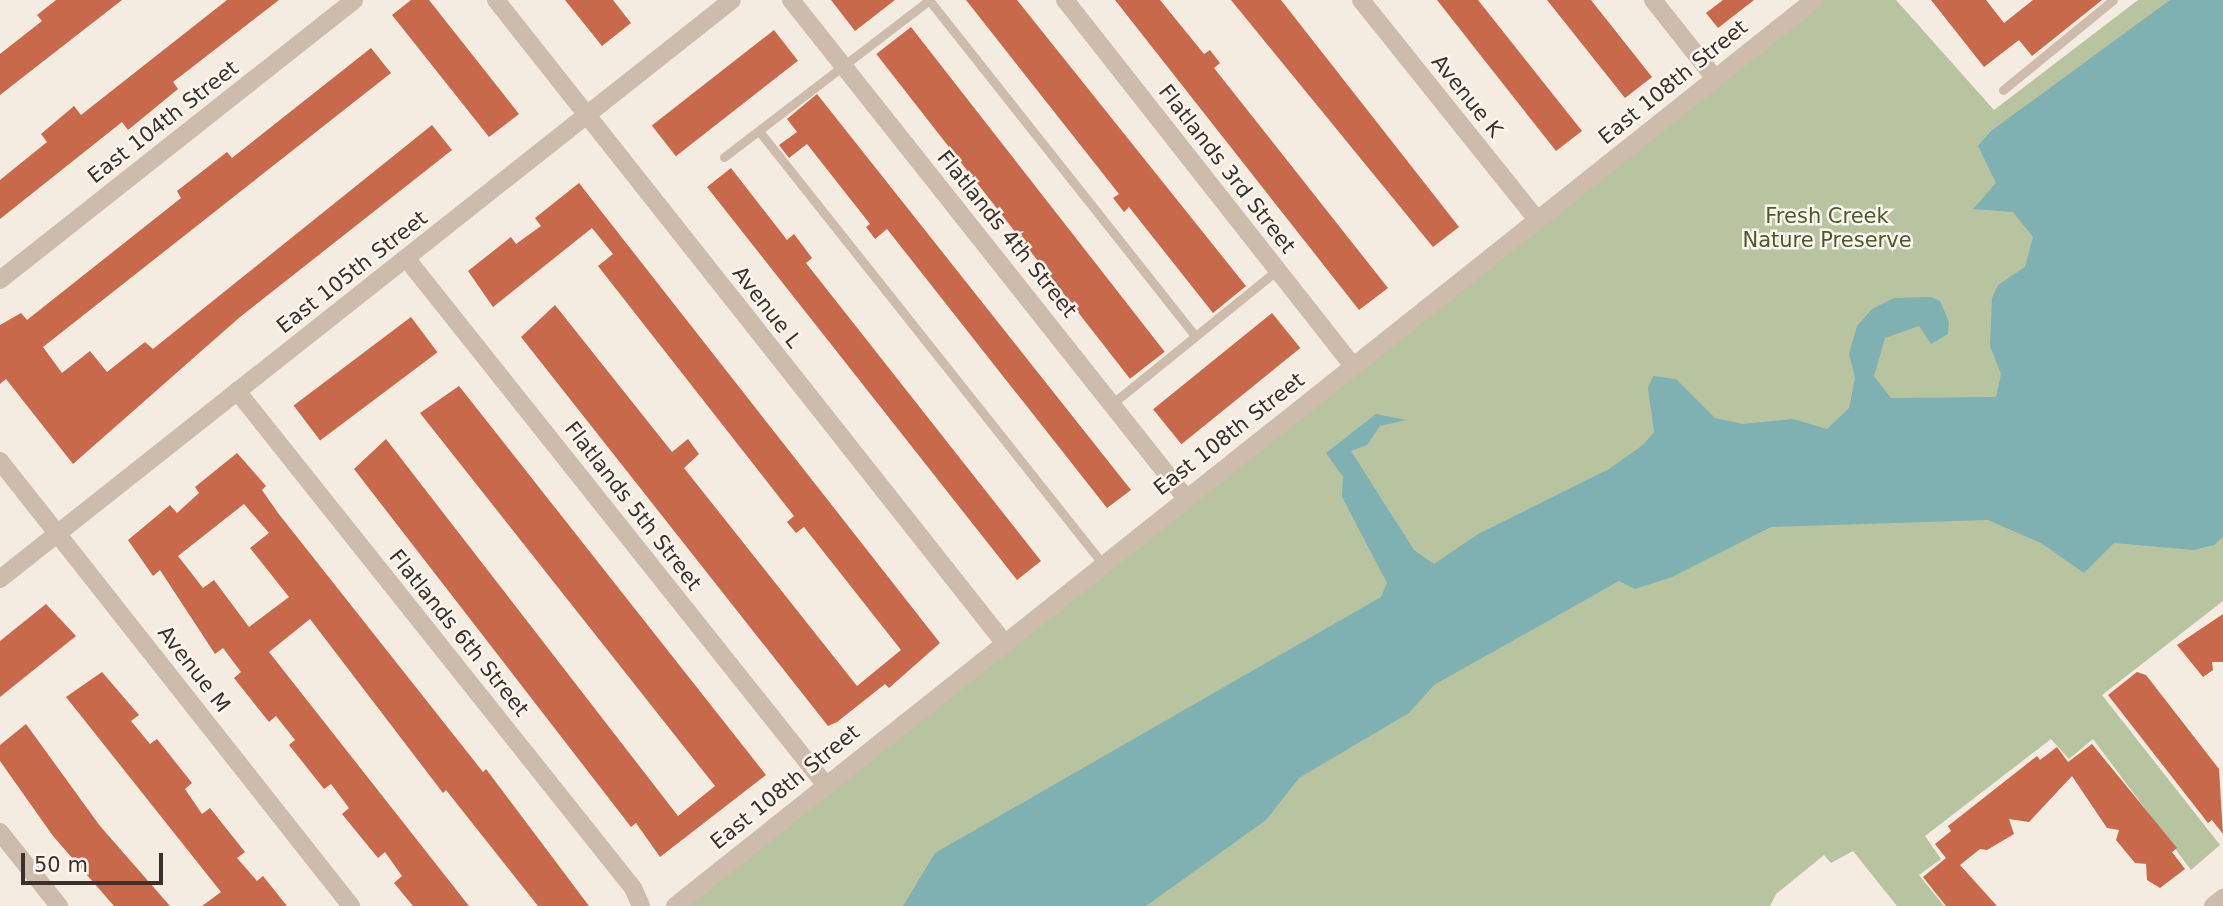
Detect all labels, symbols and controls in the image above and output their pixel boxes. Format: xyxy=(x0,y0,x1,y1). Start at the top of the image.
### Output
street label: East 108th Street xyxy=(1594,14,1752,150)
street label: Avenue K xyxy=(1426,50,1508,142)
street label: East 104th Street xyxy=(83,55,243,189)
street label: Flatlands 3rd Street xyxy=(1153,80,1301,258)
street label: Flatlands 4th Street xyxy=(932,145,1082,323)
park label: Fresh Creek Nature Preserve xyxy=(1742,203,1912,253)
street label: East 105th Street xyxy=(272,205,432,339)
street label: Avenue L xyxy=(727,261,807,353)
street label: East 108th Street xyxy=(1149,367,1309,501)
street label: Flatlands 5th Street xyxy=(559,417,707,595)
street label: Flatlands 6th Street xyxy=(384,544,534,722)
street label: Avenue M xyxy=(152,621,236,717)
street label: East 108th Street xyxy=(706,719,864,855)
scale bar xyxy=(24,839,166,883)
text: 50 m xyxy=(34,853,88,877)

